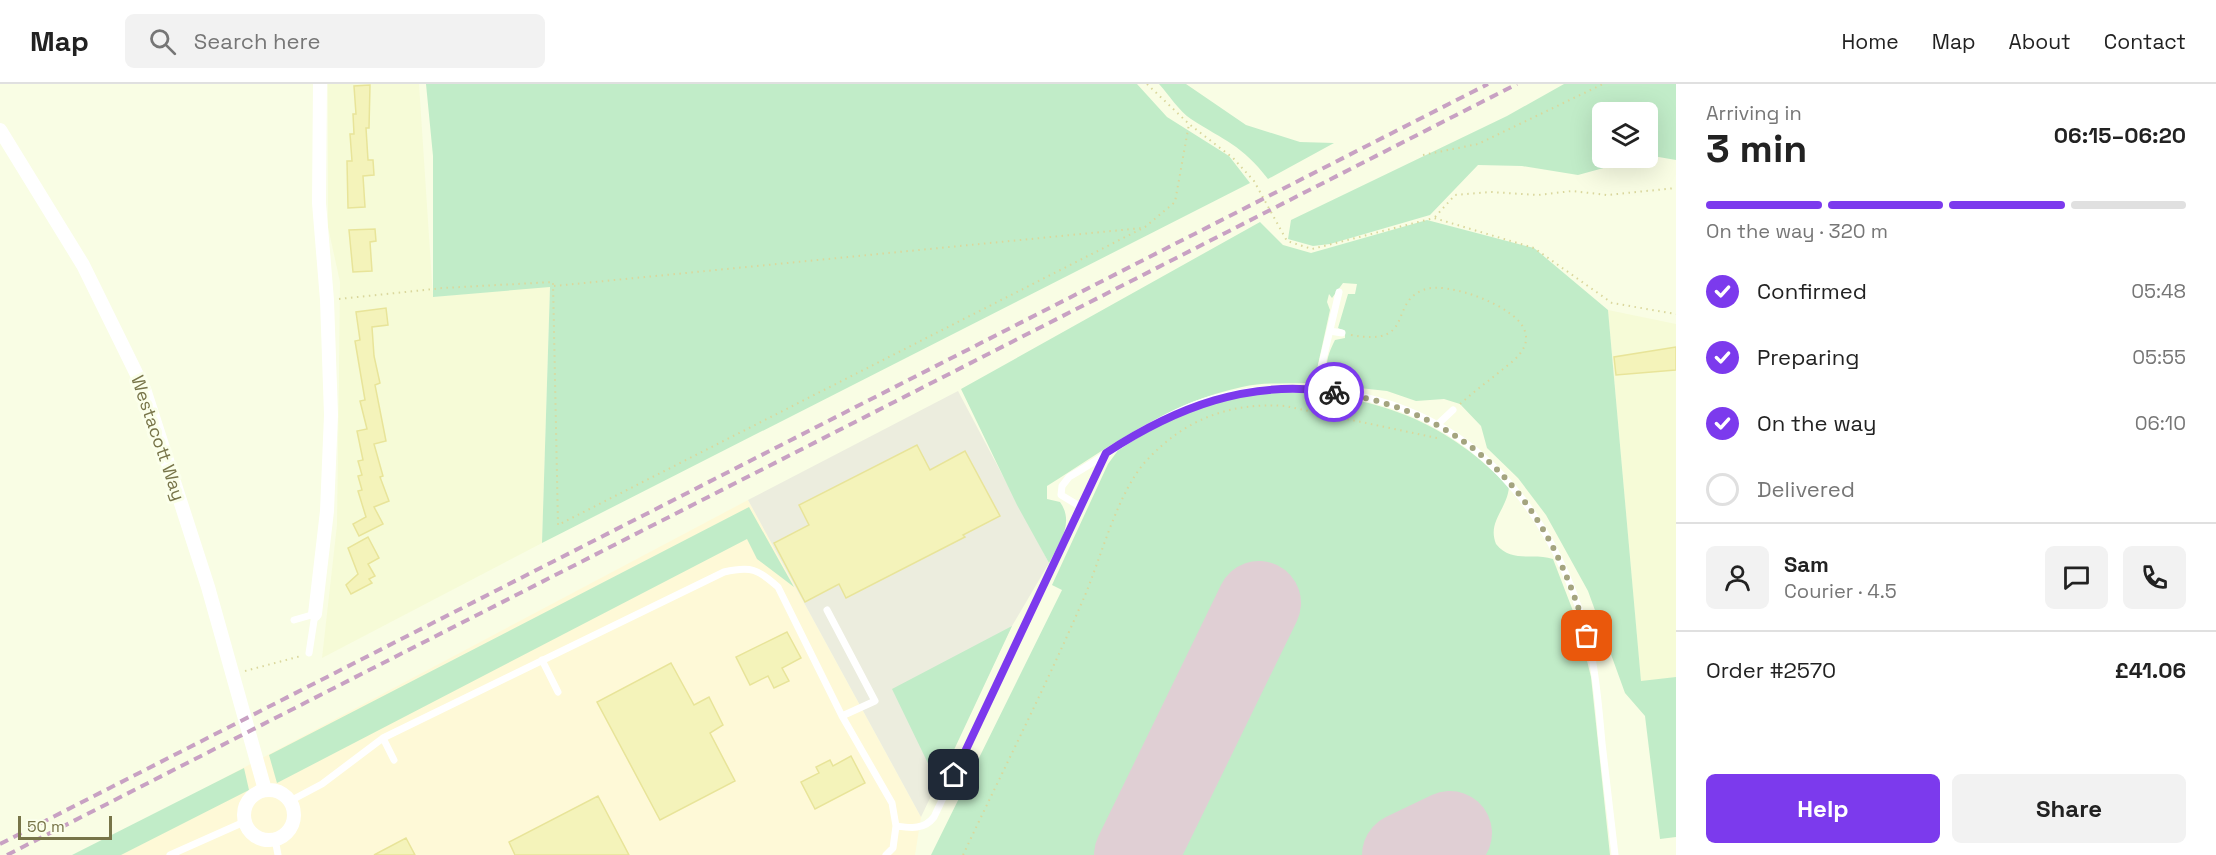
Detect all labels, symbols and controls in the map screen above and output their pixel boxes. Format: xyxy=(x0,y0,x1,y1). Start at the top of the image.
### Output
search box xyxy=(125,14,545,68)
text: Map xyxy=(30,23,89,59)
icon: search xyxy=(146,25,179,58)
text: Search here xyxy=(194,27,321,55)
text: Home xyxy=(1841,28,1899,55)
text: Map xyxy=(1932,28,1976,55)
text: About xyxy=(2009,28,2071,55)
text: Contact xyxy=(2104,28,2186,55)
text: Arriving in xyxy=(1706,100,1802,126)
map controls xyxy=(1592,102,1658,168)
button: layers xyxy=(1592,102,1658,168)
text: 06:15–06:20 xyxy=(2054,121,2186,149)
text: 3 min xyxy=(1706,124,1807,173)
text: On the way · 320 m xyxy=(1706,218,1888,244)
icon: check xyxy=(1706,275,1739,308)
text: Confirmed xyxy=(1757,277,1867,305)
text: 05:48 xyxy=(2131,278,2186,304)
icon: check xyxy=(1706,341,1739,374)
text: Preparing xyxy=(1757,343,1859,371)
text: 05:55 xyxy=(2132,344,2186,370)
courier xyxy=(1304,362,1364,422)
street label: Westacott Way xyxy=(126,372,191,503)
icon: bike xyxy=(1318,376,1351,409)
icon: check xyxy=(1706,407,1739,440)
text: On the way xyxy=(1757,409,1876,437)
text: 06:10 xyxy=(2135,410,2186,436)
text: Delivered xyxy=(1757,475,1855,503)
button: person xyxy=(1706,546,1769,609)
button: chat xyxy=(2045,546,2108,609)
button: phone xyxy=(2123,546,2186,609)
text: Sam xyxy=(1784,550,1829,578)
text: Courier · 4.5 xyxy=(1784,578,1897,604)
pin xyxy=(1561,610,1612,661)
icon: bag xyxy=(1570,619,1603,652)
text: Order #2570 xyxy=(1706,656,1836,684)
text: £41.06 xyxy=(2115,656,2186,684)
pin xyxy=(928,749,979,800)
icon: home xyxy=(937,758,970,791)
button: Help xyxy=(1706,774,1940,843)
button: Share xyxy=(1952,774,2186,843)
scale bar xyxy=(18,813,112,840)
text: 50 m xyxy=(27,816,65,837)

